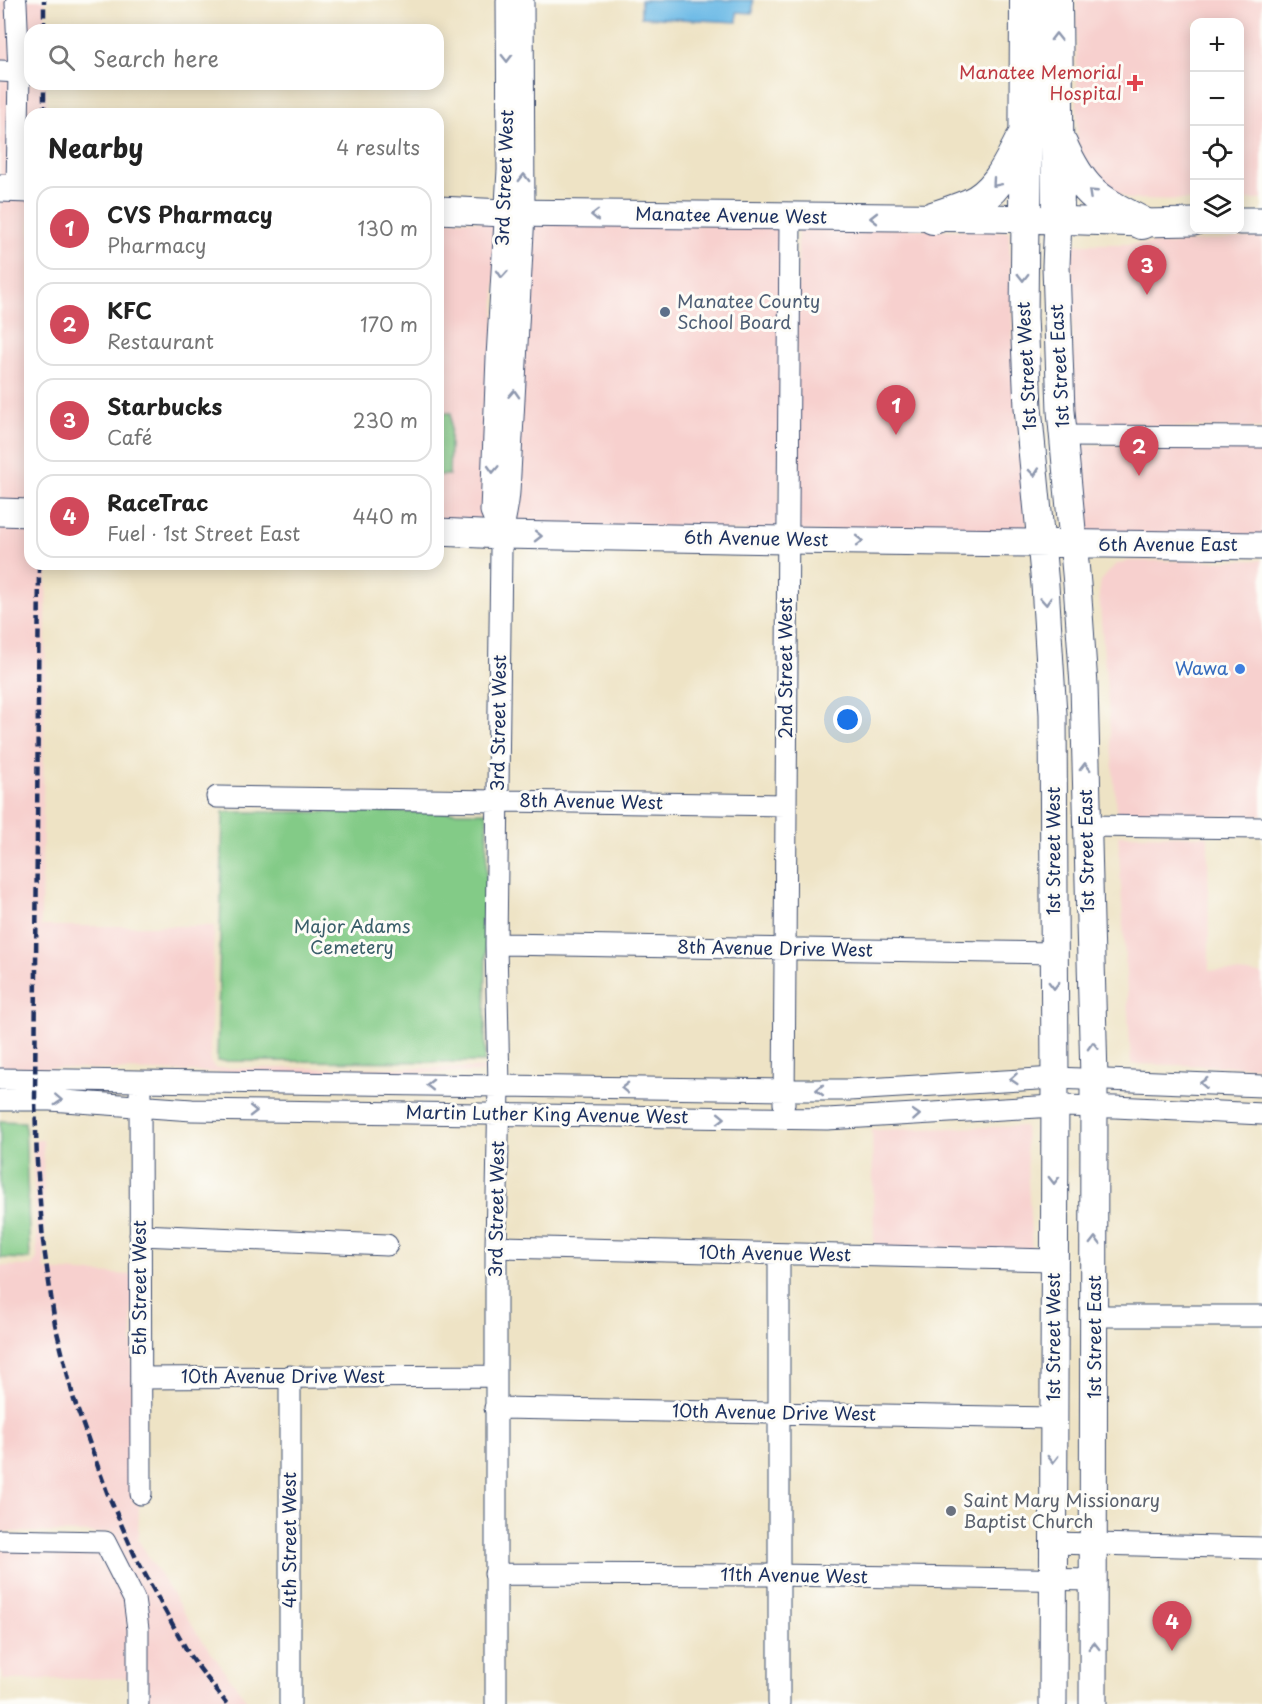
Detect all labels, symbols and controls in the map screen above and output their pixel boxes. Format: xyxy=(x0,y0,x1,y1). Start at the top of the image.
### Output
map controls xyxy=(1190,18,1244,234)
button: + xyxy=(1190,18,1244,72)
search box xyxy=(24,24,444,90)
one-way arrow xyxy=(1050,33,1062,42)
icon: search xyxy=(45,41,78,74)
text: Search here xyxy=(93,41,219,74)
one-way arrow xyxy=(501,54,513,63)
place label: Manatee Memorial Hospital xyxy=(959,58,1122,106)
button: − xyxy=(1190,72,1244,126)
marker: Manatee Memorial Hospital xyxy=(1126,74,1144,92)
street label: 3rd Street West xyxy=(488,109,519,247)
button: locate xyxy=(1190,126,1244,180)
text: Nearby xyxy=(48,128,143,167)
text: 4 results xyxy=(336,132,420,162)
one-way arrow xyxy=(518,173,530,182)
one-way arrow xyxy=(992,176,1003,187)
button: layers xyxy=(1190,180,1244,234)
one-way arrow xyxy=(1088,190,1099,201)
text: CVS Pharmacy xyxy=(107,197,273,230)
street label: Manatee Avenue West xyxy=(635,199,827,230)
one-way arrow xyxy=(591,208,600,221)
one-way arrow xyxy=(870,211,879,224)
text: 1 xyxy=(65,213,74,243)
text: 130 m xyxy=(358,213,418,243)
text: Pharmacy xyxy=(107,230,207,260)
pin: 3 xyxy=(1128,246,1166,295)
one-way arrow xyxy=(495,270,508,279)
one-way arrow xyxy=(1017,273,1030,282)
place label: Manatee County School Board xyxy=(677,287,820,335)
text: KFC xyxy=(107,293,152,326)
street label: 1st Street West xyxy=(1009,301,1042,431)
street label: 1st Street East xyxy=(1042,304,1075,429)
marker: Manatee County School Board xyxy=(658,305,672,319)
text: 2 xyxy=(62,309,77,339)
text: 170 m xyxy=(360,309,418,339)
text: Restaurant xyxy=(107,326,214,356)
pin: 1 xyxy=(876,386,916,435)
text: Starbucks xyxy=(107,389,222,422)
one-way arrow xyxy=(508,389,521,398)
text: 3 xyxy=(63,405,76,435)
text: 230 m xyxy=(353,405,418,435)
text: Café xyxy=(107,422,152,452)
pin: 2 xyxy=(1120,426,1158,476)
one-way arrow xyxy=(486,465,499,474)
one-way arrow xyxy=(1027,467,1040,476)
text: RaceTrac xyxy=(107,485,208,518)
text: 4 xyxy=(63,501,76,531)
text: 440 m xyxy=(353,501,418,531)
text: Fuel · 1st Street East xyxy=(107,518,300,548)
street label: 6th Avenue West xyxy=(684,523,828,552)
one-way arrow xyxy=(534,529,543,542)
street label: 6th Avenue East xyxy=(1098,530,1238,557)
one-way arrow xyxy=(855,535,864,547)
street label: 2nd Street West xyxy=(771,597,798,739)
one-way arrow xyxy=(1039,597,1052,606)
street label: 3rd Street West xyxy=(483,654,512,792)
place label: Wawa xyxy=(1175,654,1229,681)
marker: Wawa xyxy=(1233,662,1247,676)
your location xyxy=(833,705,862,734)
one-way arrow xyxy=(1079,763,1091,772)
street label: 8th Avenue West xyxy=(519,786,663,815)
street label: 1st Street West xyxy=(1039,787,1066,915)
street label: 1st Street East xyxy=(1071,789,1100,913)
park label: Major Adams Cemetery xyxy=(294,912,410,960)
street label: 8th Avenue Drive West xyxy=(677,932,873,963)
one-way arrow xyxy=(1048,981,1060,990)
one-way arrow xyxy=(1087,1041,1099,1050)
one-way arrow xyxy=(1010,1073,1019,1086)
one-way arrow xyxy=(1199,1077,1208,1090)
one-way arrow xyxy=(425,1079,434,1091)
one-way arrow xyxy=(620,1082,629,1094)
one-way arrow xyxy=(815,1084,824,1096)
one-way arrow xyxy=(54,1094,63,1107)
street label: Martin Luther King Avenue West xyxy=(406,1098,689,1129)
one-way arrow xyxy=(249,1105,258,1117)
one-way arrow xyxy=(911,1109,920,1122)
one-way arrow xyxy=(717,1111,726,1124)
street label: 3rd Street West xyxy=(481,1140,510,1278)
one-way arrow xyxy=(1048,1176,1060,1185)
street label: 5th Street West xyxy=(125,1220,152,1356)
one-way arrow xyxy=(1089,1236,1101,1245)
street label: 10th Avenue West xyxy=(699,1238,851,1267)
street label: 1st Street West xyxy=(1039,1273,1066,1401)
street label: 1st Street East xyxy=(1080,1275,1107,1399)
street label: 10th Avenue Drive West xyxy=(181,1362,385,1389)
street label: 10th Avenue Drive West xyxy=(672,1396,876,1427)
one-way arrow xyxy=(1047,1455,1059,1464)
street label: 4th Street West xyxy=(275,1472,302,1608)
place label: Saint Mary Missionary Baptist Church xyxy=(963,1486,1160,1534)
marker: Saint Mary Missionary Baptist Church xyxy=(944,1504,958,1518)
street label: 11th Avenue West xyxy=(720,1560,868,1589)
pin: 4 xyxy=(1152,1602,1192,1651)
one-way arrow xyxy=(1088,1641,1100,1650)

